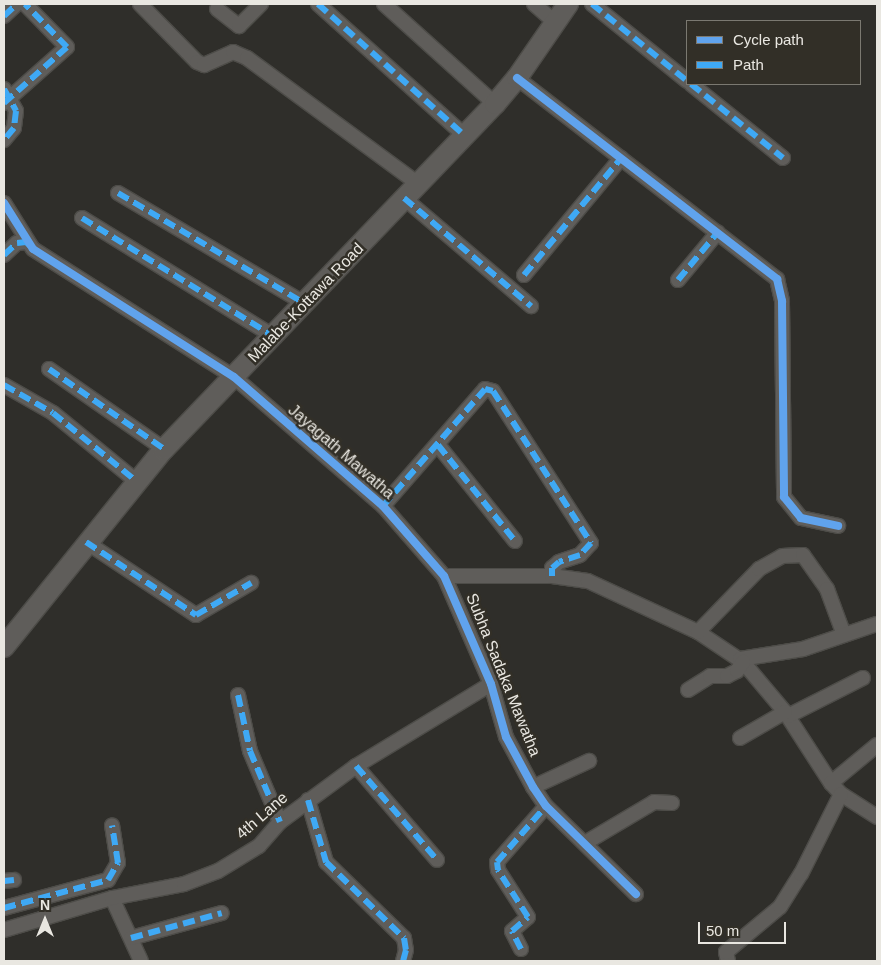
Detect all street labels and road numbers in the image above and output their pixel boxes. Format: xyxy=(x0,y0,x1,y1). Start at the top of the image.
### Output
street label: Malabe-Kottawa Road xyxy=(244,239,368,367)
street label: Jayagath Mawatha xyxy=(284,401,398,503)
street label: Subha Sadaka Mawatha xyxy=(461,591,545,759)
street label: 4th Lane xyxy=(232,788,292,844)

